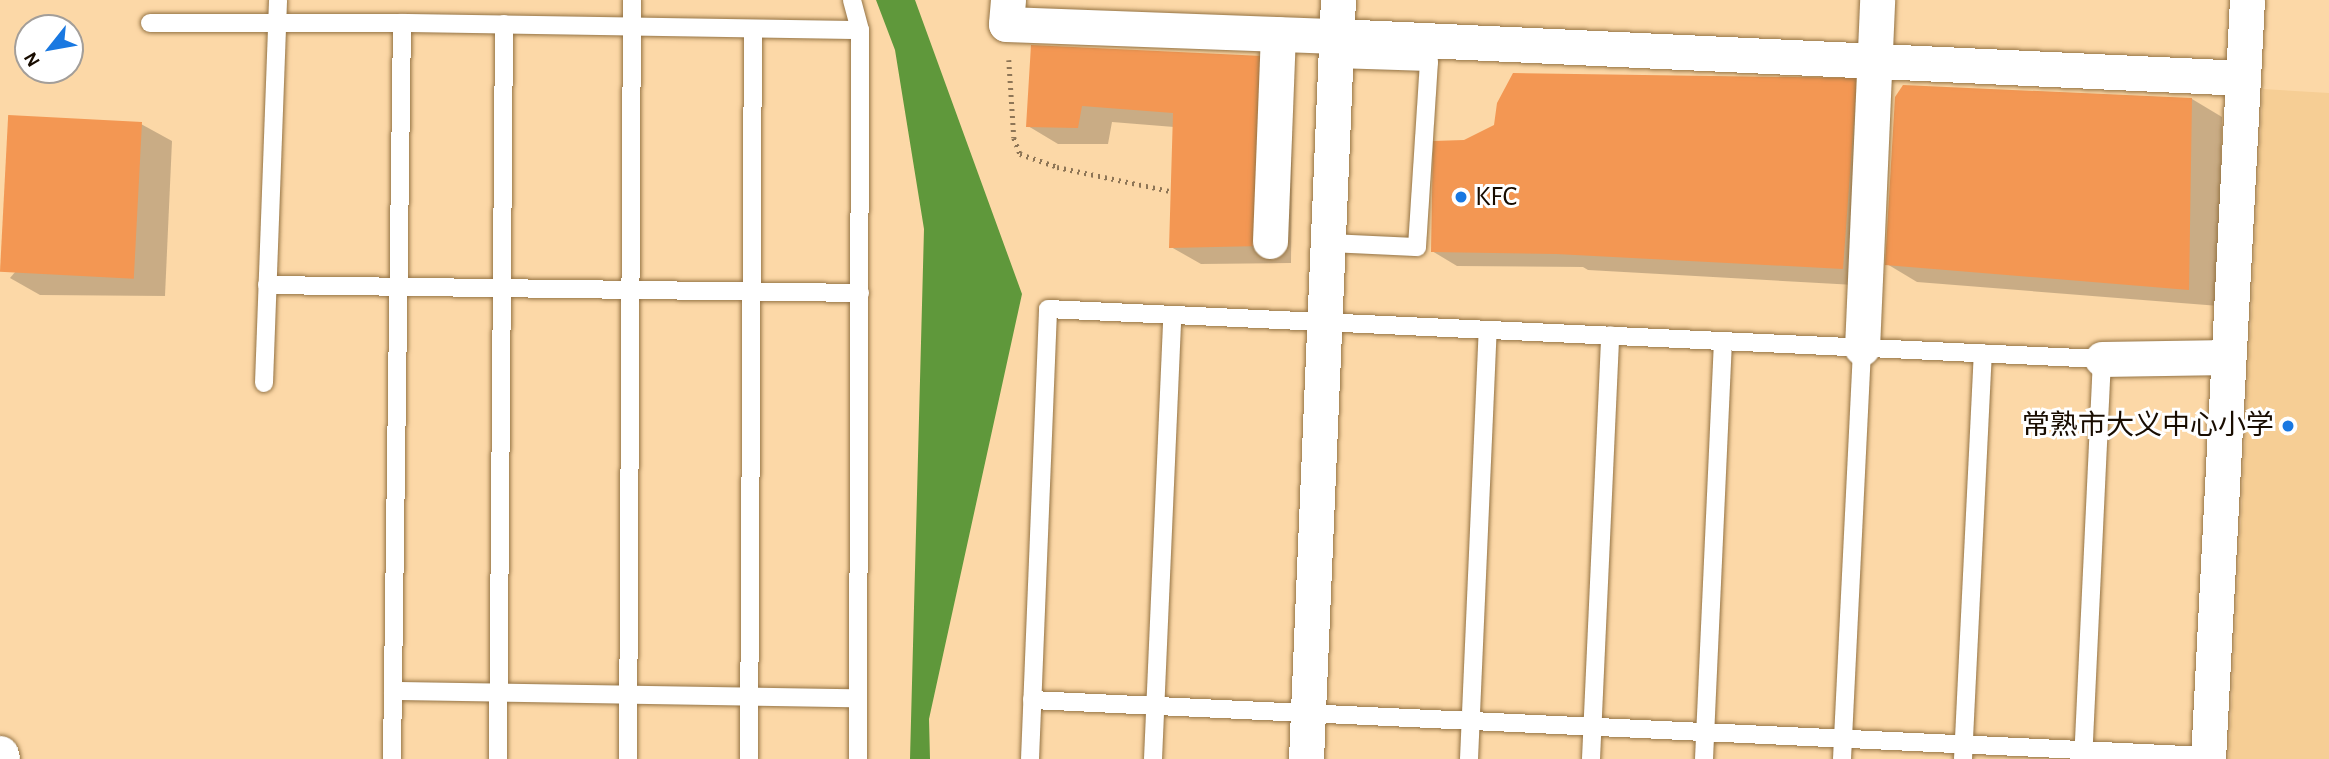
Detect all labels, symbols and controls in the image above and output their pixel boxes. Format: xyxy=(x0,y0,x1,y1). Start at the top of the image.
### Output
north arrow xyxy=(14,14,84,84)
text: N xyxy=(21,48,44,70)
place label: KFC xyxy=(1475,180,1517,214)
marker: KFC xyxy=(1453,189,1469,205)
place label: 常熟市大义中心小学 xyxy=(2022,409,2274,443)
marker: 常熟市大义中心小学 xyxy=(2280,418,2296,434)

